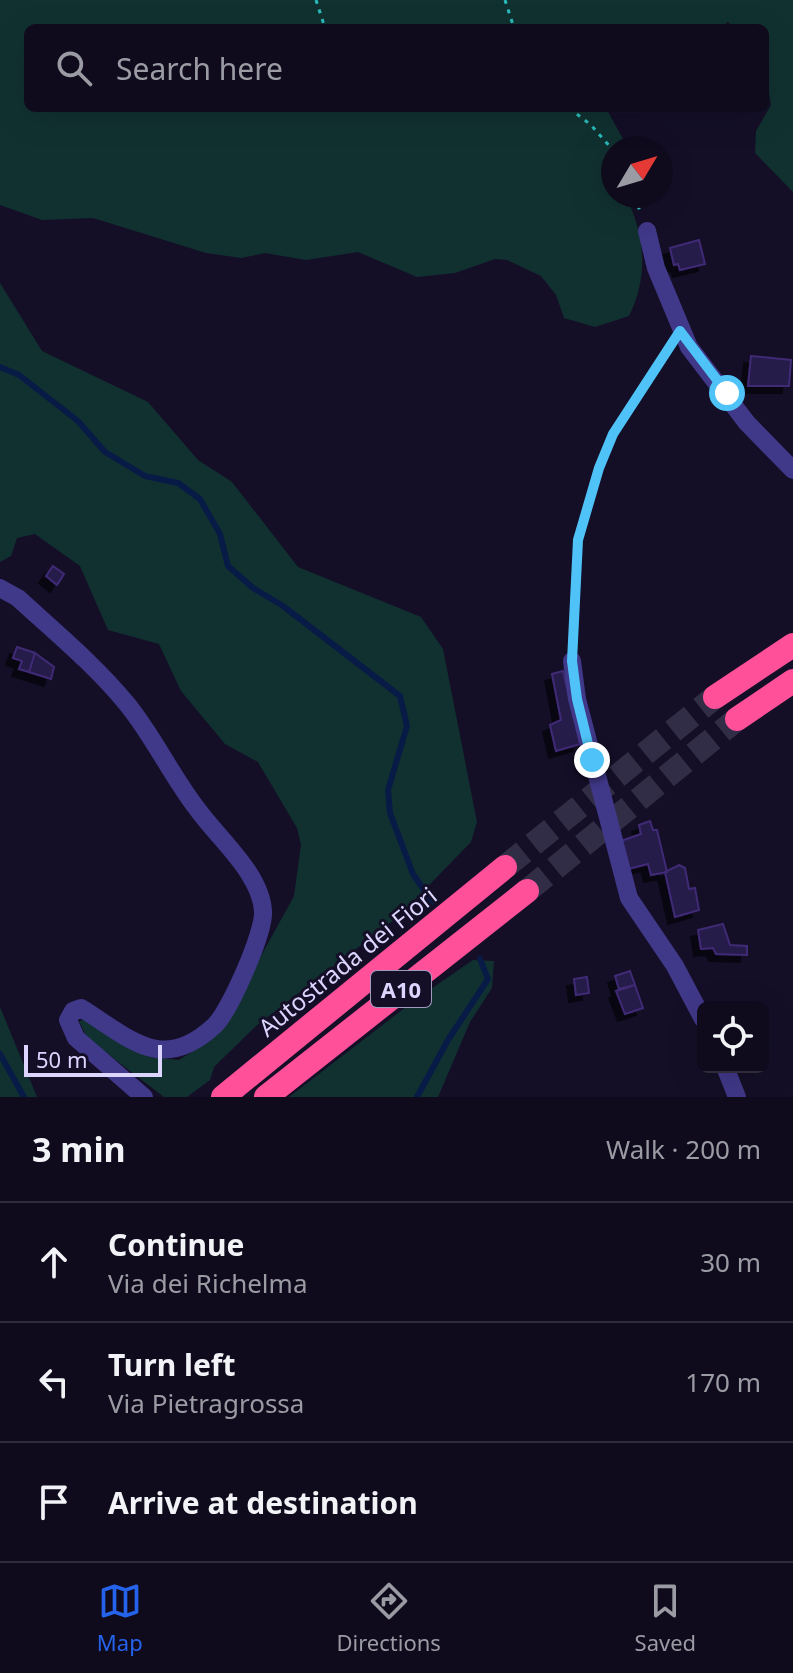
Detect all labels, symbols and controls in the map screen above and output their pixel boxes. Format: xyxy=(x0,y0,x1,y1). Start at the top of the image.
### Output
search box xyxy=(24,24,769,112)
icon: search xyxy=(52,46,96,90)
text: Search here xyxy=(116,48,283,89)
north arrow xyxy=(601,136,673,208)
route start xyxy=(709,375,745,411)
route end xyxy=(574,742,610,778)
street label: Autostrada dei Fiori xyxy=(251,879,443,1043)
road number: A10 xyxy=(371,971,431,1007)
map controls xyxy=(697,1001,769,1073)
button: locate xyxy=(697,1001,769,1073)
scale bar xyxy=(24,1041,162,1077)
text: 50 m xyxy=(36,1044,87,1074)
text: 3 min xyxy=(32,1126,126,1172)
text: Walk · 200 m xyxy=(606,1131,761,1167)
text: Continue xyxy=(108,1224,244,1265)
icon: ahead xyxy=(32,1240,76,1284)
text: 30 m xyxy=(700,1244,761,1280)
text: Via dei Richelma xyxy=(108,1265,307,1301)
text: Turn left xyxy=(108,1344,236,1385)
icon: left xyxy=(32,1360,76,1404)
text: 170 m xyxy=(685,1364,761,1400)
text: Via Pietragrossa xyxy=(108,1385,304,1421)
icon: arrive xyxy=(32,1480,76,1524)
text: Arrive at destination xyxy=(108,1482,418,1523)
tab: Map xyxy=(97,1579,143,1657)
tab: Directions xyxy=(336,1579,441,1657)
tab: Saved xyxy=(635,1579,696,1657)

